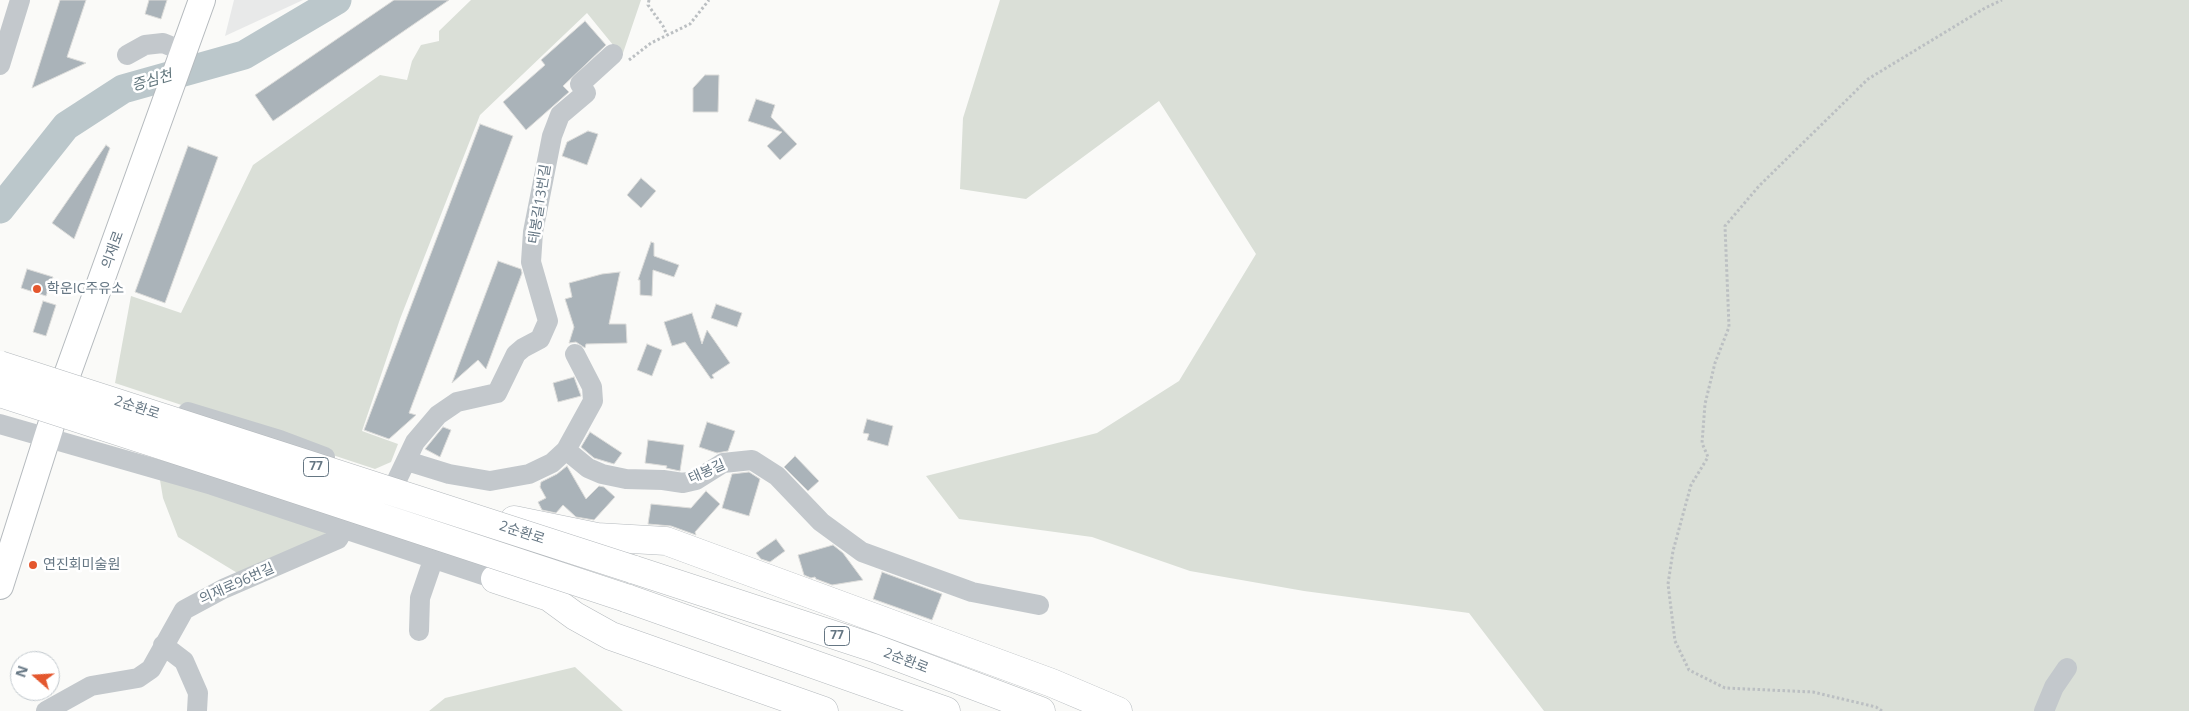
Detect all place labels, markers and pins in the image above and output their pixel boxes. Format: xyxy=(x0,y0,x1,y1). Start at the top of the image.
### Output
place label: 학운IC주유소 xyxy=(47,281,124,297)
marker: 학운IC주유소 xyxy=(31,283,43,295)
place label: 연진회미술원 xyxy=(43,557,120,573)
marker: 연진회미술원 xyxy=(27,559,39,571)

